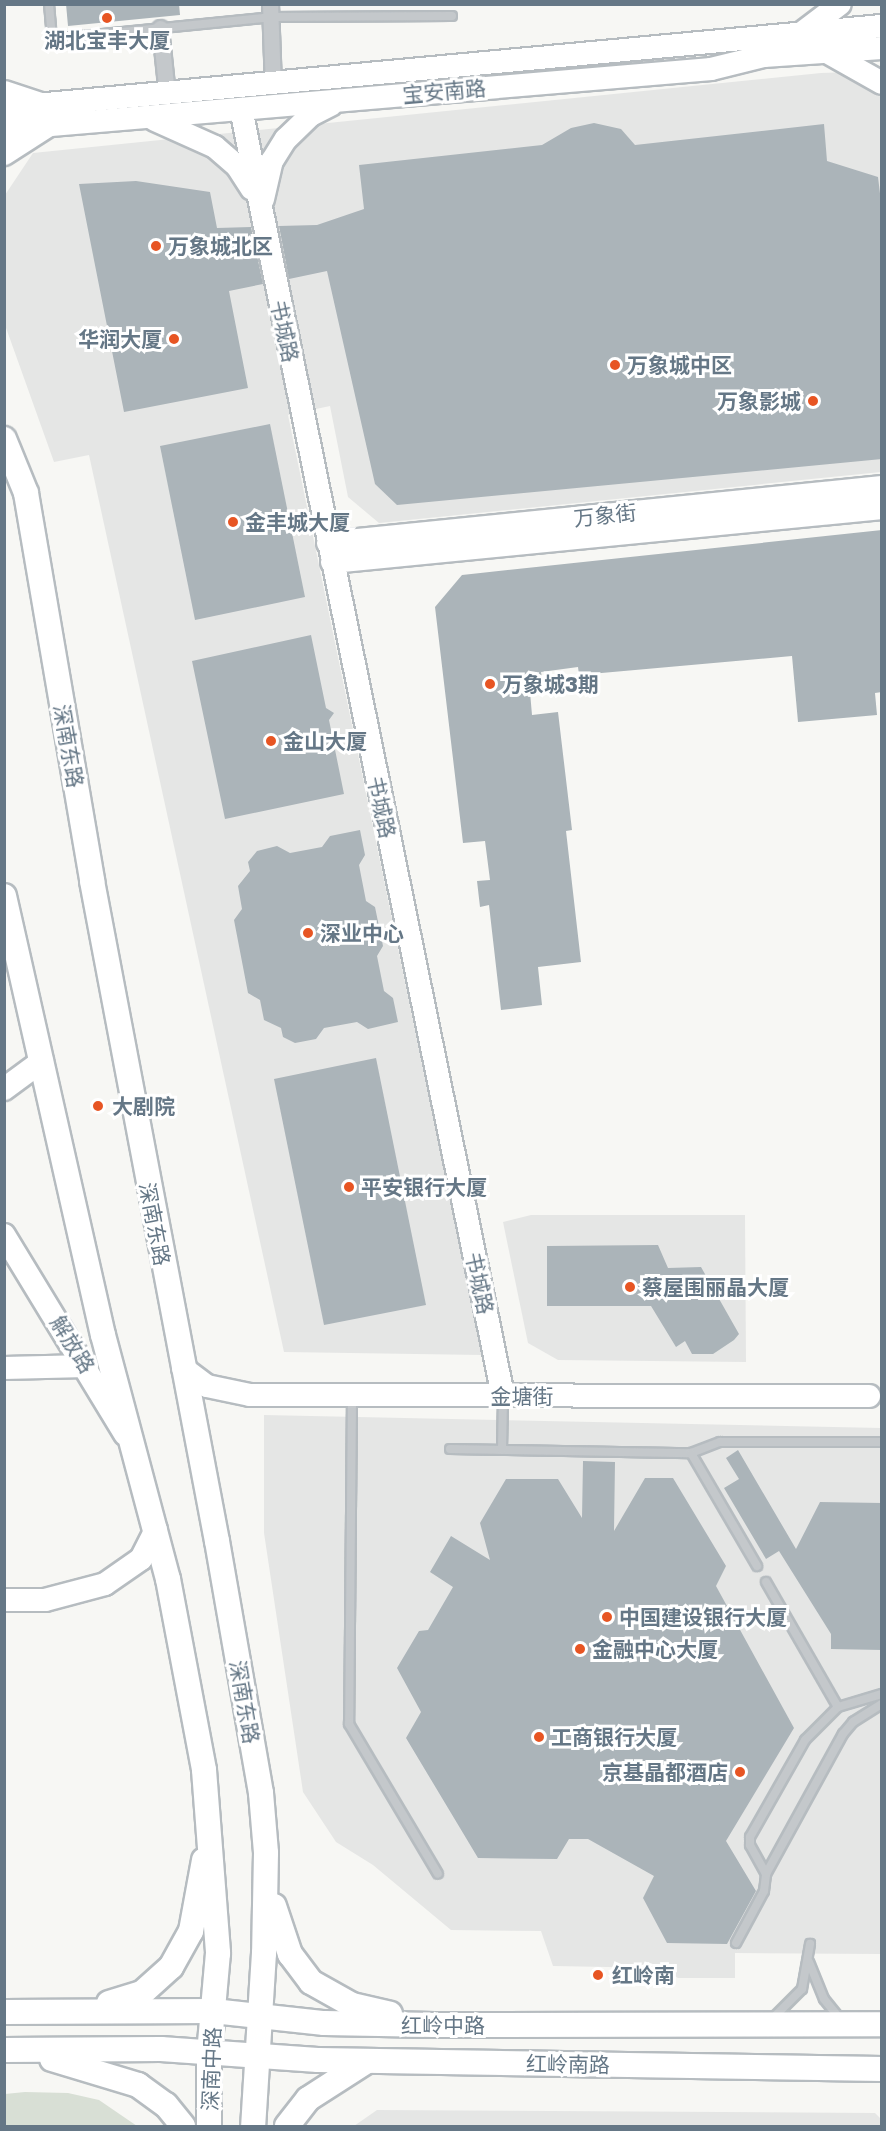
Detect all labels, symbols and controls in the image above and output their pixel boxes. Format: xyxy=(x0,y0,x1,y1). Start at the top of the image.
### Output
marker: 湖北宝丰大厦 xyxy=(100,11,114,25)
place label: 湖北宝丰大厦 xyxy=(44,27,170,53)
street label: 宝安南路 xyxy=(401,75,487,107)
place label: 万象城北区 xyxy=(168,233,273,259)
marker: 万象城北区 xyxy=(149,239,163,253)
street label: 书城路 xyxy=(266,298,304,364)
place label: 华润大厦 xyxy=(78,326,162,352)
marker: 华润大厦 xyxy=(167,332,181,346)
place label: 万象城中区 xyxy=(627,352,732,378)
marker: 万象城中区 xyxy=(608,358,622,372)
place label: 万象影城 xyxy=(717,388,801,414)
marker: 万象影城 xyxy=(806,394,820,408)
street label: 万象街 xyxy=(572,499,638,531)
place label: 金丰城大厦 xyxy=(245,509,350,535)
marker: 金丰城大厦 xyxy=(226,515,240,529)
place label: 万象城3期 xyxy=(502,671,599,697)
marker: 万象城3期 xyxy=(483,677,497,691)
street label: 深南东路 xyxy=(49,702,89,790)
place label: 金山大厦 xyxy=(283,728,367,754)
marker: 金山大厦 xyxy=(264,734,278,748)
street label: 书城路 xyxy=(363,774,401,840)
place label: 深业中心 xyxy=(320,920,404,946)
marker: 深业中心 xyxy=(301,926,315,940)
place label: 大剧院 xyxy=(112,1093,175,1119)
marker: 大剧院 xyxy=(89,1097,107,1115)
place label: 平安银行大厦 xyxy=(361,1174,487,1200)
street label: 深南东路 xyxy=(135,1180,175,1268)
marker: 平安银行大厦 xyxy=(342,1180,356,1194)
street label: 书城路 xyxy=(461,1250,499,1316)
place label: 蔡屋围丽晶大厦 xyxy=(642,1274,789,1300)
marker: 蔡屋围丽晶大厦 xyxy=(623,1280,637,1294)
street label: 解放路 xyxy=(46,1311,100,1377)
street label: 金塘街 xyxy=(491,1383,553,1409)
place label: 中国建设银行大厦 xyxy=(619,1604,787,1630)
marker: 中国建设银行大厦 xyxy=(600,1610,614,1624)
place label: 金融中心大厦 xyxy=(592,1636,718,1662)
marker: 金融中心大厦 xyxy=(573,1642,587,1656)
street label: 深南东路 xyxy=(225,1658,265,1746)
place label: 工商银行大厦 xyxy=(551,1724,677,1750)
marker: 工商银行大厦 xyxy=(532,1730,546,1744)
place label: 京基晶都酒店 xyxy=(602,1759,728,1785)
marker: 京基晶都酒店 xyxy=(733,1765,747,1779)
place label: 红岭南 xyxy=(612,1962,675,1988)
marker: 红岭南 xyxy=(589,1966,607,1984)
street label: 红岭中路 xyxy=(401,2012,485,2038)
street label: 深南中路 xyxy=(197,2027,225,2111)
street label: 红岭南路 xyxy=(526,2051,610,2077)

